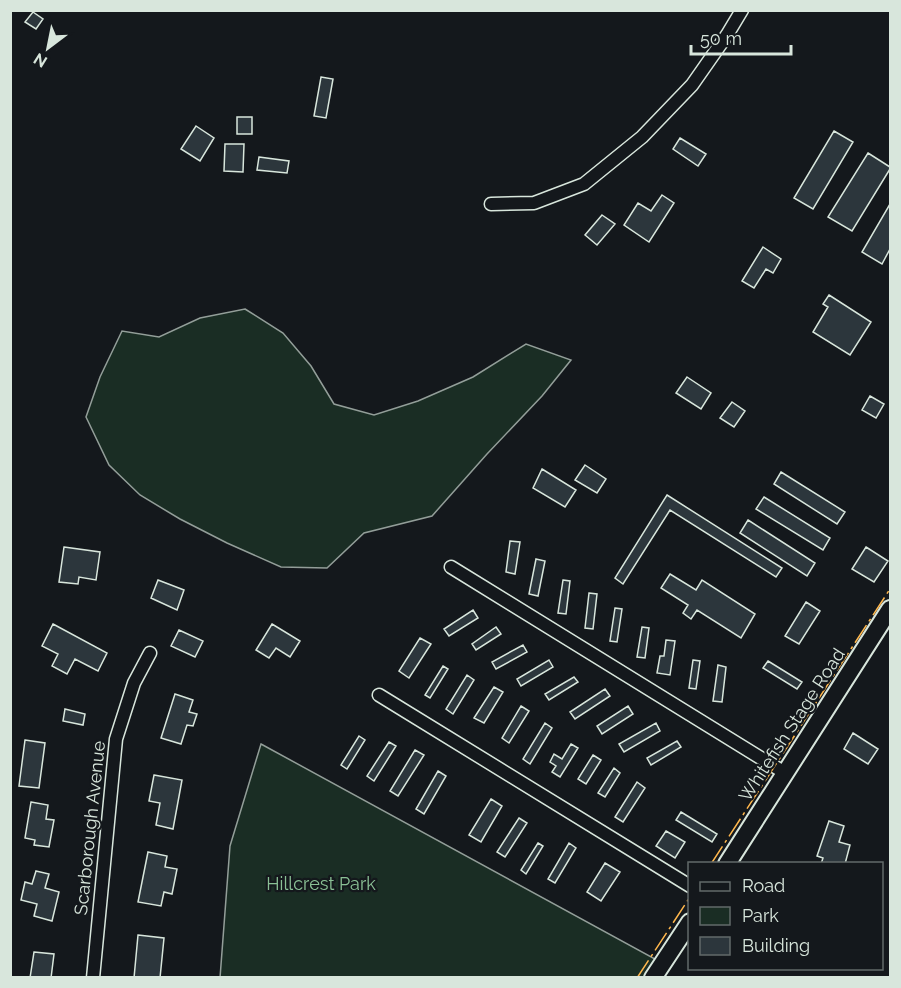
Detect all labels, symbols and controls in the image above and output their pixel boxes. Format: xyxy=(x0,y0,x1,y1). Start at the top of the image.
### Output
north arrow xyxy=(18,18,78,78)
scale bar xyxy=(691,18,792,56)
text: 50 m xyxy=(700,28,742,49)
text: N xyxy=(30,49,51,72)
street label: Whitefish Stage Road xyxy=(734,644,849,805)
street label: Scarborough Avenue xyxy=(70,739,109,916)
legend xyxy=(688,862,883,970)
park label: Hillcrest Park xyxy=(266,873,376,894)
text: Road xyxy=(742,875,785,896)
text: Park xyxy=(742,905,779,926)
text: Building xyxy=(742,935,810,956)

